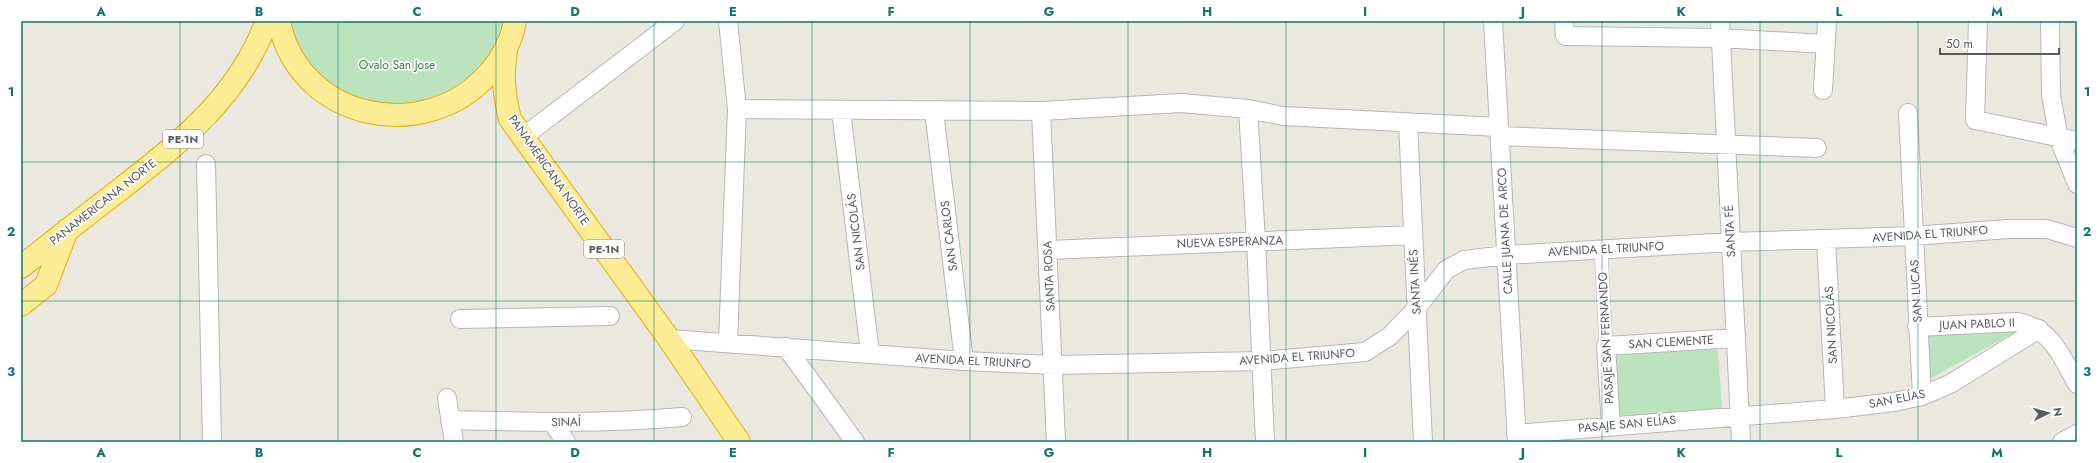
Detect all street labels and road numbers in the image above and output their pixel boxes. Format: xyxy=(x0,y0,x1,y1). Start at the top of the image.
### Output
street label: PANAMERICANA NORTE xyxy=(504,111,594,229)
road number: PE-1N xyxy=(163,130,203,148)
street label: PANAMERICANA NORTE xyxy=(46,154,160,250)
street label: CALLE JUANA DE ARCO xyxy=(1493,167,1517,295)
street label: SAN NICOLÁS xyxy=(842,192,870,272)
street label: SAN CARLOS xyxy=(936,199,962,272)
street label: SANTA FÉ xyxy=(1720,204,1740,258)
street label: AVENIDA EL TRIUNFO xyxy=(1872,221,1988,247)
street label: NUEVA ESPERANZA xyxy=(1177,231,1284,253)
street label: AVENIDA EL TRIUNFO xyxy=(1548,237,1664,261)
road number: PE-1N xyxy=(584,240,624,258)
street label: SANTA ROSA xyxy=(1038,240,1060,312)
street label: SANTA INÉS xyxy=(1404,249,1426,315)
street label: SAN LUCAS xyxy=(1905,259,1927,323)
street label: PASAJE SAN FERNANDO xyxy=(1594,272,1618,404)
street label: SAN NICOLÁS xyxy=(1820,285,1842,364)
street label: JUAN PABLO II xyxy=(1937,314,2015,334)
street label: SAN CLEMENTE xyxy=(1628,331,1714,353)
street label: AVENIDA EL TRIUNFO xyxy=(1239,344,1355,370)
street label: AVENIDA EL TRIUNFO xyxy=(915,349,1031,373)
street label: SAN ELÍAS xyxy=(1867,385,1927,413)
street label: PASAJE SAN ELÍAS xyxy=(1577,411,1677,437)
street label: SINAÍ xyxy=(551,413,582,431)

